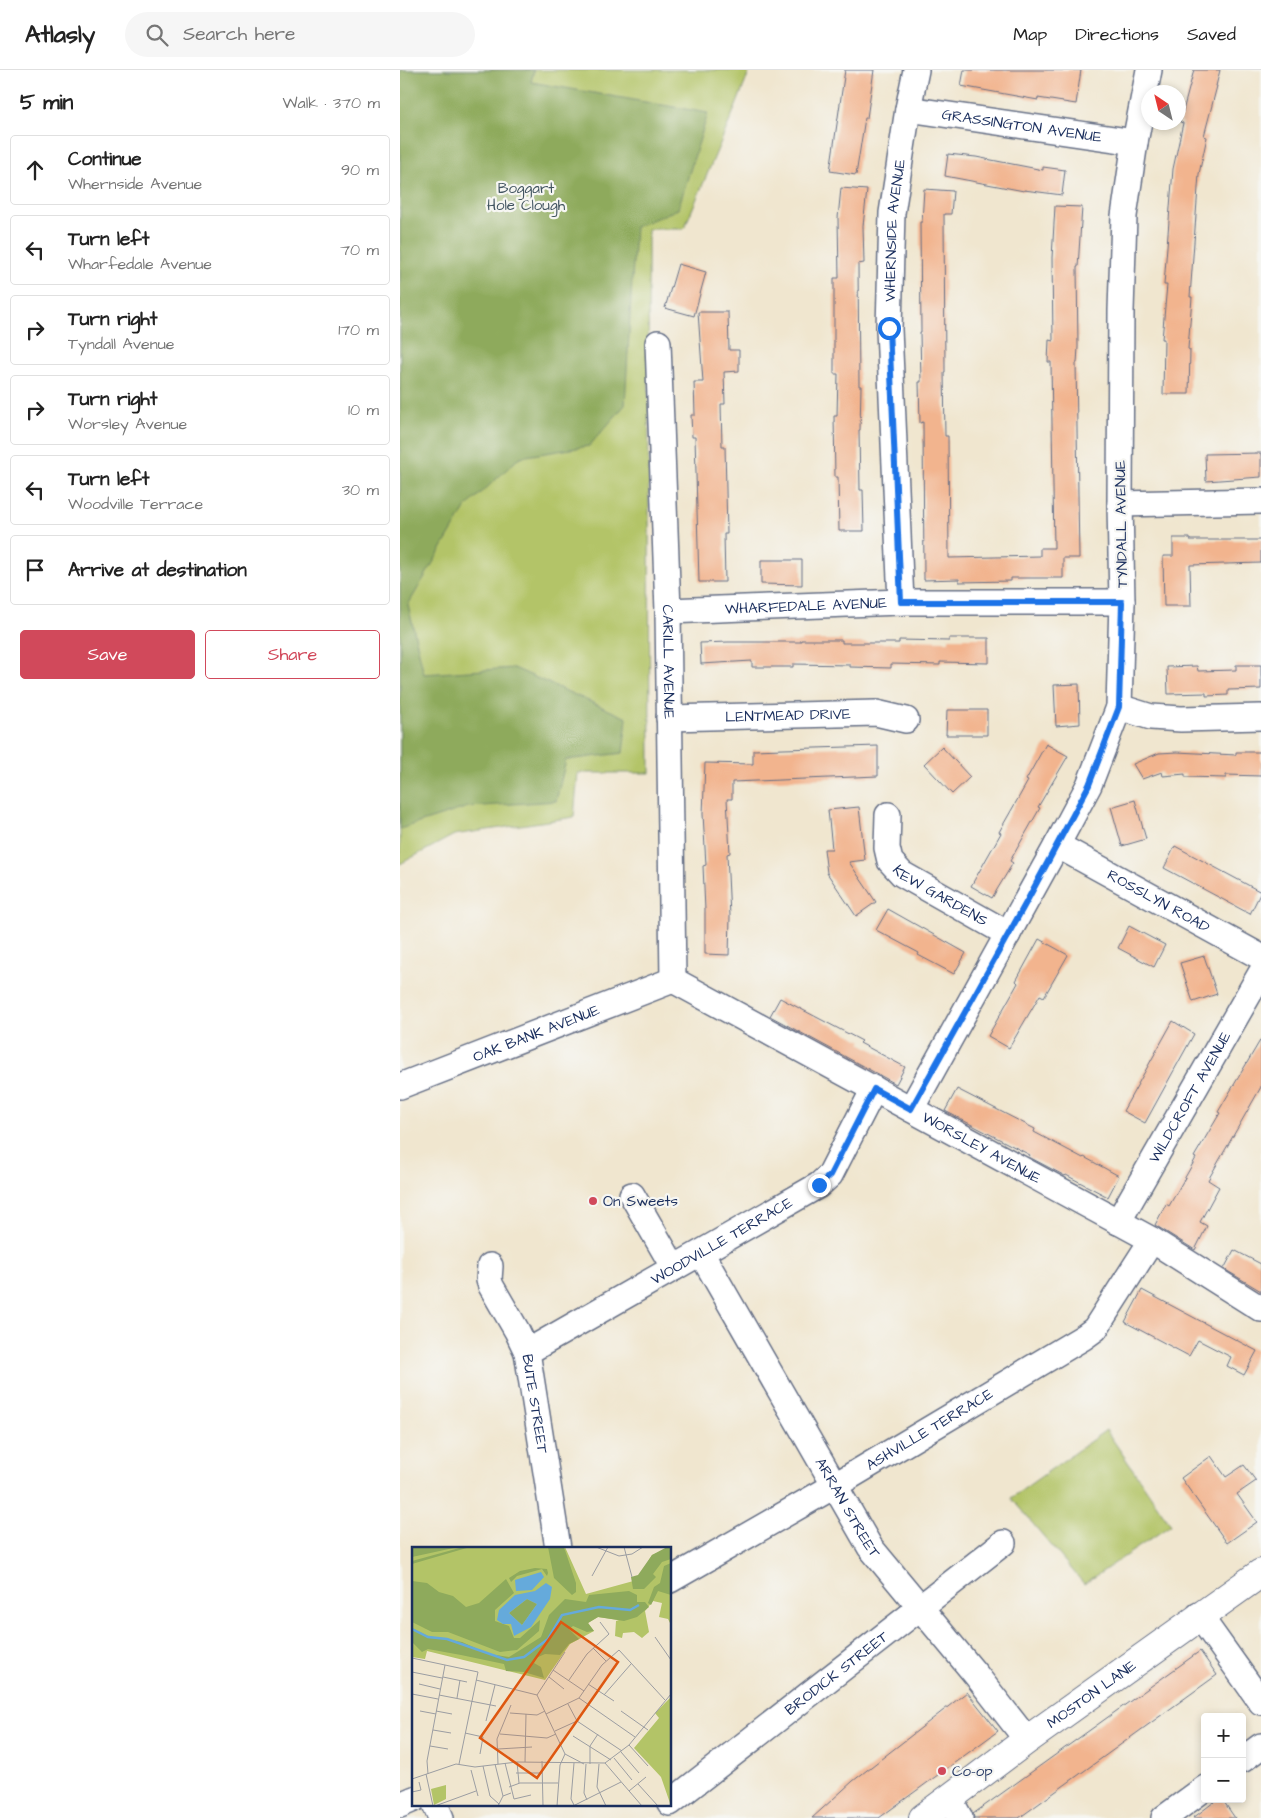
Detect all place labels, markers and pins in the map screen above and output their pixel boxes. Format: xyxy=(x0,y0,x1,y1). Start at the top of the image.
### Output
place label: On Sweets xyxy=(603,1191,679,1212)
marker: On Sweets xyxy=(587,1195,599,1207)
place label: Co-op xyxy=(952,1761,993,1782)
marker: Co-op xyxy=(936,1765,948,1777)

